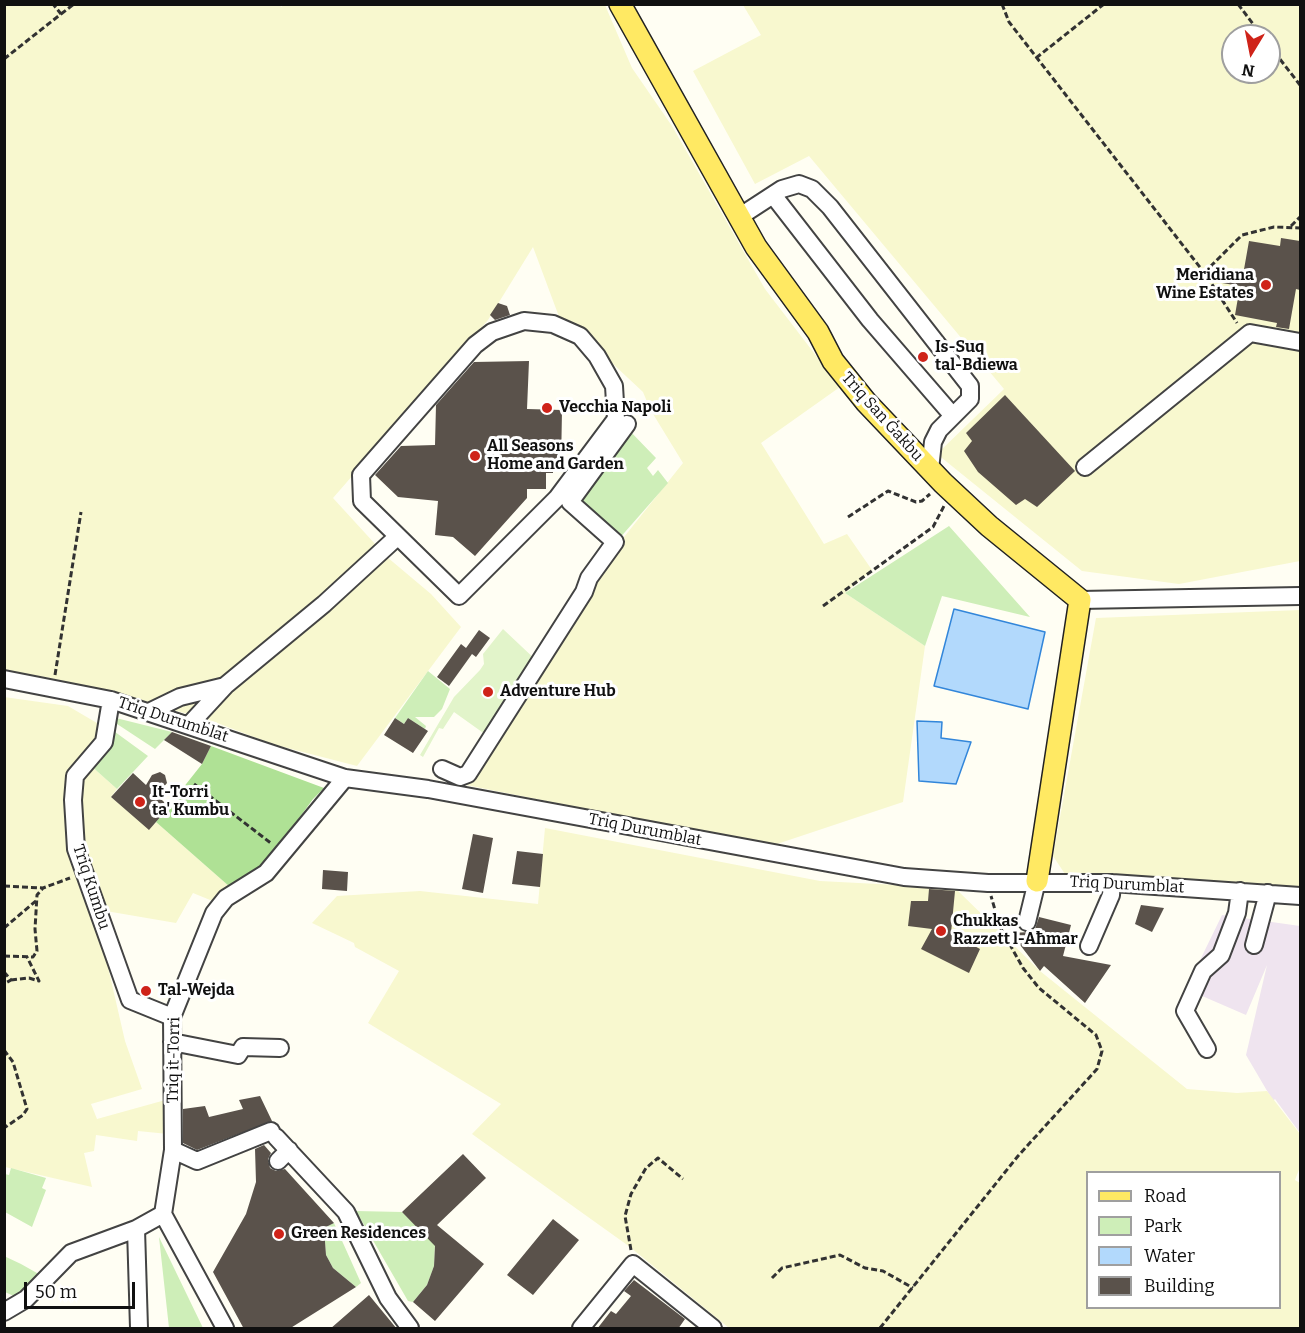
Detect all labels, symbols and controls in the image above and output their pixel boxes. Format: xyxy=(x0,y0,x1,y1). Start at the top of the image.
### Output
north arrow xyxy=(1221,24,1281,84)
text: N xyxy=(1240,60,1256,81)
place label: Meridiana Wine Estates xyxy=(1156,266,1254,304)
marker: Meridiana Wine Estates xyxy=(1259,278,1273,292)
place label: Is-Suq tal-Bdiewa xyxy=(935,338,1018,376)
marker: Is-Suq tal-Bdiewa xyxy=(916,350,930,364)
street label: Triq San Ġakbu xyxy=(837,369,927,465)
place label: Vecchia Napoli xyxy=(559,398,671,418)
marker: Vecchia Napoli xyxy=(540,401,554,415)
place label: All Seasons Home and Garden xyxy=(487,437,624,475)
marker: All Seasons Home and Garden xyxy=(468,449,482,463)
place label: Adventure Hub xyxy=(500,682,616,702)
marker: Adventure Hub xyxy=(481,685,495,699)
street label: Triq Durumblat xyxy=(115,693,231,747)
place label: It-Torri ta' Kumbu xyxy=(152,783,229,821)
marker: It-Torri ta' Kumbu xyxy=(133,795,147,809)
street label: Triq Durumblat xyxy=(587,810,703,850)
street label: Triq Kumbu xyxy=(68,842,114,932)
street label: Triq Durumblat xyxy=(1069,872,1185,898)
place label: Chukkas Razzett l-Aħmar xyxy=(953,912,1078,950)
marker: Chukkas Razzett l-Aħmar xyxy=(934,924,948,938)
place label: Tal-Wejda xyxy=(158,981,234,1001)
marker: Tal-Wejda xyxy=(139,984,153,998)
street label: Triq it-Torri xyxy=(164,1017,184,1103)
legend xyxy=(1086,1171,1281,1309)
text: Road xyxy=(1144,1185,1186,1207)
text: Park xyxy=(1144,1215,1182,1237)
place label: Green Residences xyxy=(291,1224,426,1244)
marker: Green Residences xyxy=(272,1227,286,1241)
text: Water xyxy=(1144,1245,1195,1267)
scale bar xyxy=(27,1270,138,1308)
text: Building xyxy=(1144,1275,1215,1297)
text: 50 m xyxy=(35,1281,77,1303)

